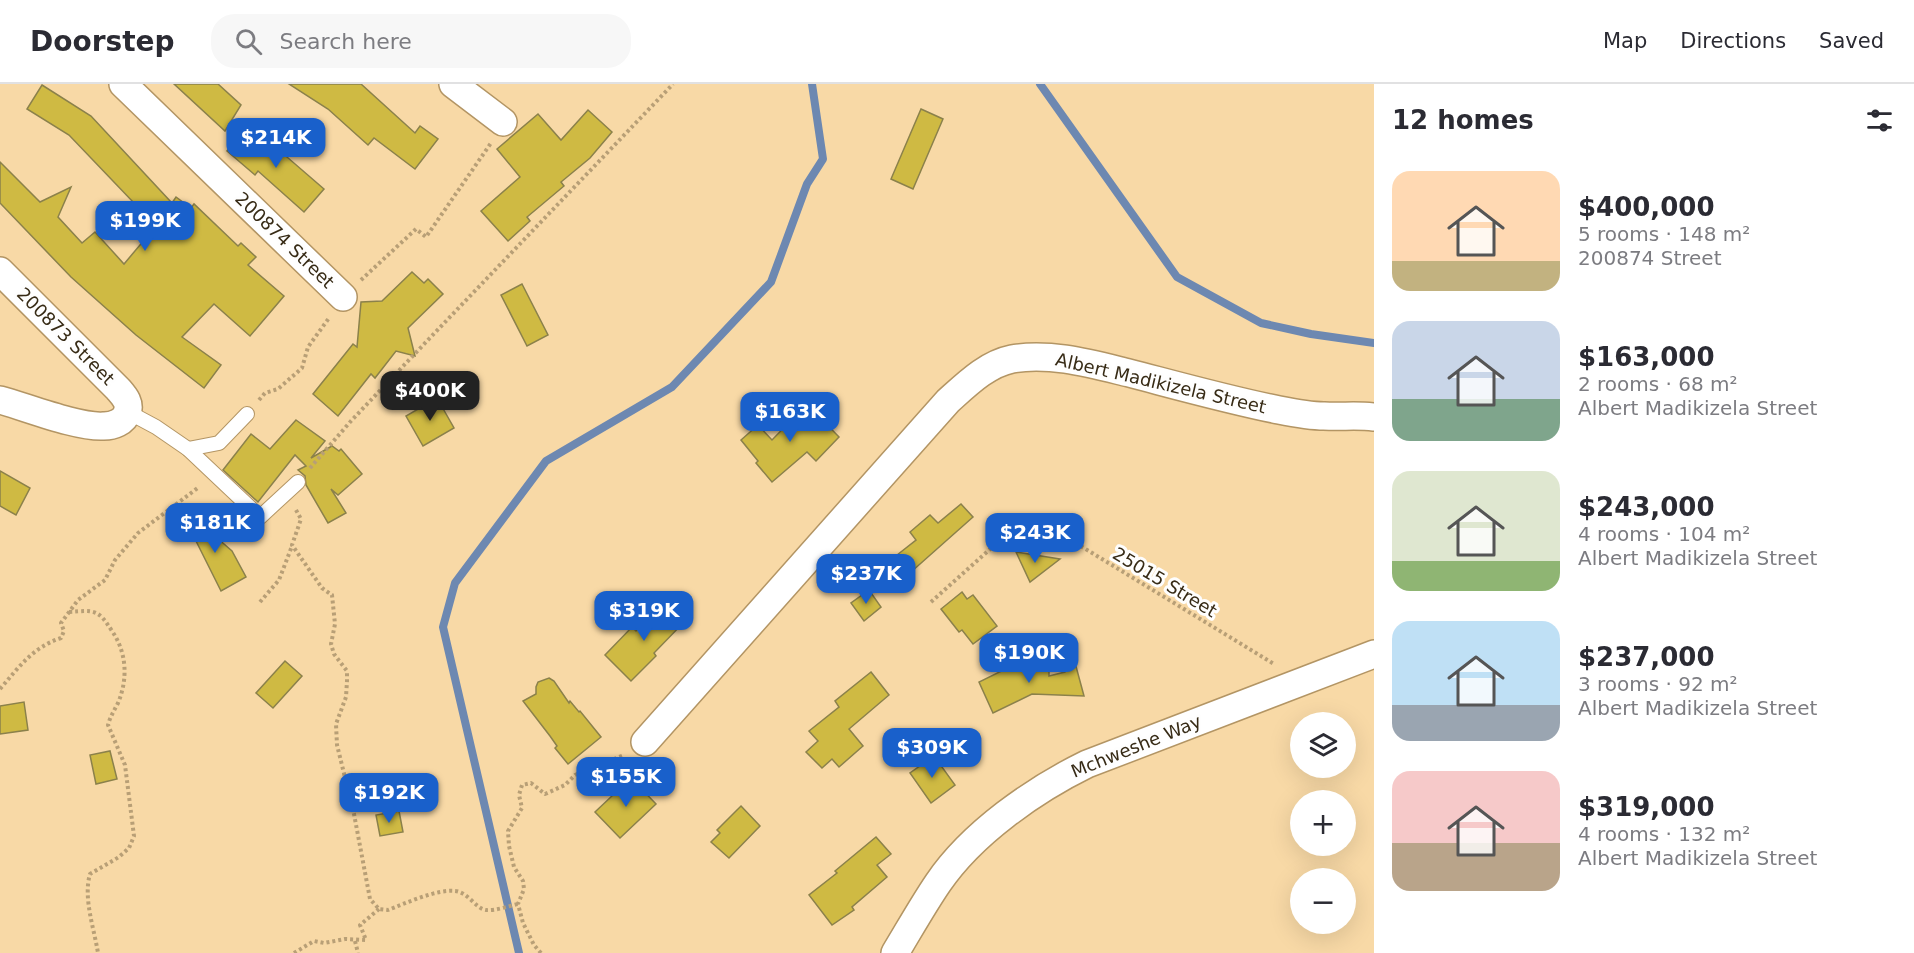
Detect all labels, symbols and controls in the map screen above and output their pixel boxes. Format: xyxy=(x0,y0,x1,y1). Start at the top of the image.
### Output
search box xyxy=(211,14,631,68)
text: Doorstep xyxy=(30,25,175,58)
icon: search xyxy=(232,25,265,58)
text: Search here xyxy=(280,29,412,54)
text: Map xyxy=(1603,29,1647,53)
text: Directions xyxy=(1680,29,1786,53)
text: Saved xyxy=(1819,29,1884,53)
icon: filters xyxy=(1863,104,1896,137)
text: 12 homes xyxy=(1392,105,1534,135)
pin: $214K xyxy=(234,118,318,169)
text: $214K xyxy=(240,125,312,149)
street label: 200874 Street xyxy=(231,188,339,292)
text: $400,000 xyxy=(1578,192,1715,222)
icon: home xyxy=(1440,195,1512,267)
pin: $199K xyxy=(103,201,187,252)
text: $199K xyxy=(109,208,181,232)
text: 5 rooms · 148 m² xyxy=(1578,222,1750,246)
text: 200874 Street xyxy=(1578,246,1721,270)
street label: 200873 Street xyxy=(13,283,119,389)
text: $163,000 xyxy=(1578,342,1715,372)
icon: home xyxy=(1440,345,1512,417)
street label: Albert Madikizela Street xyxy=(1054,349,1268,417)
pin: $400K xyxy=(388,371,472,422)
text: 2 rooms · 68 m² xyxy=(1578,372,1738,396)
text: $400K xyxy=(394,378,466,402)
pin: $163K xyxy=(748,392,832,443)
text: Albert Madikizela Street xyxy=(1578,396,1817,420)
text: $163K xyxy=(754,399,826,423)
text: $243,000 xyxy=(1578,492,1715,522)
icon: home xyxy=(1440,495,1512,567)
pin: $181K xyxy=(173,503,257,554)
text: $181K xyxy=(179,510,251,534)
pin: $243K xyxy=(993,513,1077,564)
text: $243K xyxy=(999,520,1071,544)
text: 4 rooms · 104 m² xyxy=(1578,522,1750,546)
street label: 25015 Street xyxy=(1109,543,1221,621)
text: Albert Madikizela Street xyxy=(1578,546,1817,570)
pin: $237K xyxy=(824,554,908,605)
text: $237K xyxy=(830,561,902,585)
pin: $319K xyxy=(602,591,686,642)
text: $319K xyxy=(608,598,680,622)
pin: $190K xyxy=(987,633,1071,684)
text: $190K xyxy=(993,640,1065,664)
text: $237,000 xyxy=(1578,642,1715,672)
icon: home xyxy=(1440,645,1512,717)
text: 3 rooms · 92 m² xyxy=(1578,672,1738,696)
text: Albert Madikizela Street xyxy=(1578,696,1817,720)
street label: Mchweshe Way xyxy=(1068,710,1204,782)
map controls xyxy=(1290,712,1356,934)
button: layers xyxy=(1290,712,1356,778)
pin: $309K xyxy=(890,728,974,779)
text: $309K xyxy=(896,735,968,759)
pin: $155K xyxy=(584,757,668,808)
text: $155K xyxy=(590,764,662,788)
pin: $192K xyxy=(347,773,431,824)
text: $192K xyxy=(353,780,425,804)
button: + xyxy=(1290,790,1356,856)
text: $319,000 xyxy=(1578,792,1715,822)
icon: home xyxy=(1440,795,1512,867)
text: 4 rooms · 132 m² xyxy=(1578,822,1750,846)
text: Albert Madikizela Street xyxy=(1578,846,1817,870)
button: − xyxy=(1290,868,1356,934)

